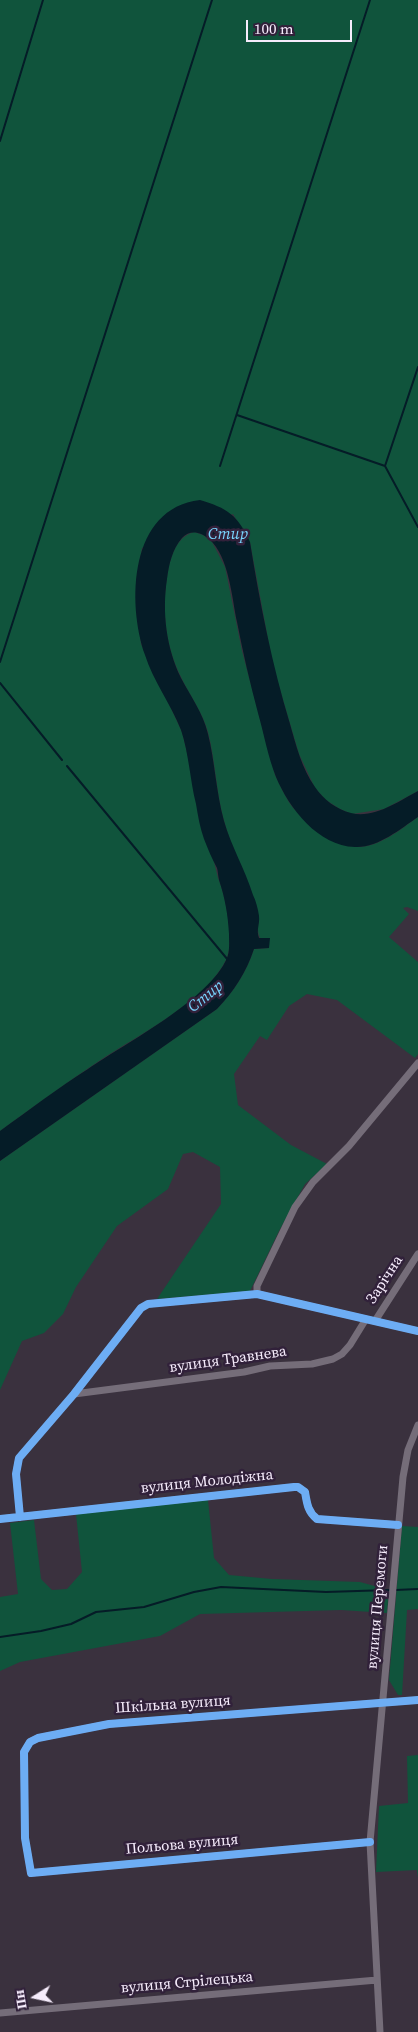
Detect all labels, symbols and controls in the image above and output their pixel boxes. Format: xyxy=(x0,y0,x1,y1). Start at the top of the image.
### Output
scale bar xyxy=(248,10,354,42)
text: 100 m xyxy=(254,18,294,39)
water label: Стир xyxy=(208,525,248,545)
water label: Стир xyxy=(184,977,228,1017)
street label: Зарічна xyxy=(363,1252,407,1308)
street label: вулиця Травнева xyxy=(168,1343,288,1377)
street label: вулиця Молодіжна xyxy=(140,1466,274,1498)
street label: вулиця Перемоги xyxy=(364,1544,392,1670)
street label: Шкільна вулиця xyxy=(115,1692,231,1718)
street label: Польова вулиця xyxy=(125,1831,239,1859)
street label: вулиця Стрілецька xyxy=(120,1968,254,1998)
north arrow xyxy=(10,1972,60,2022)
text: Пн xyxy=(9,1988,32,2011)

